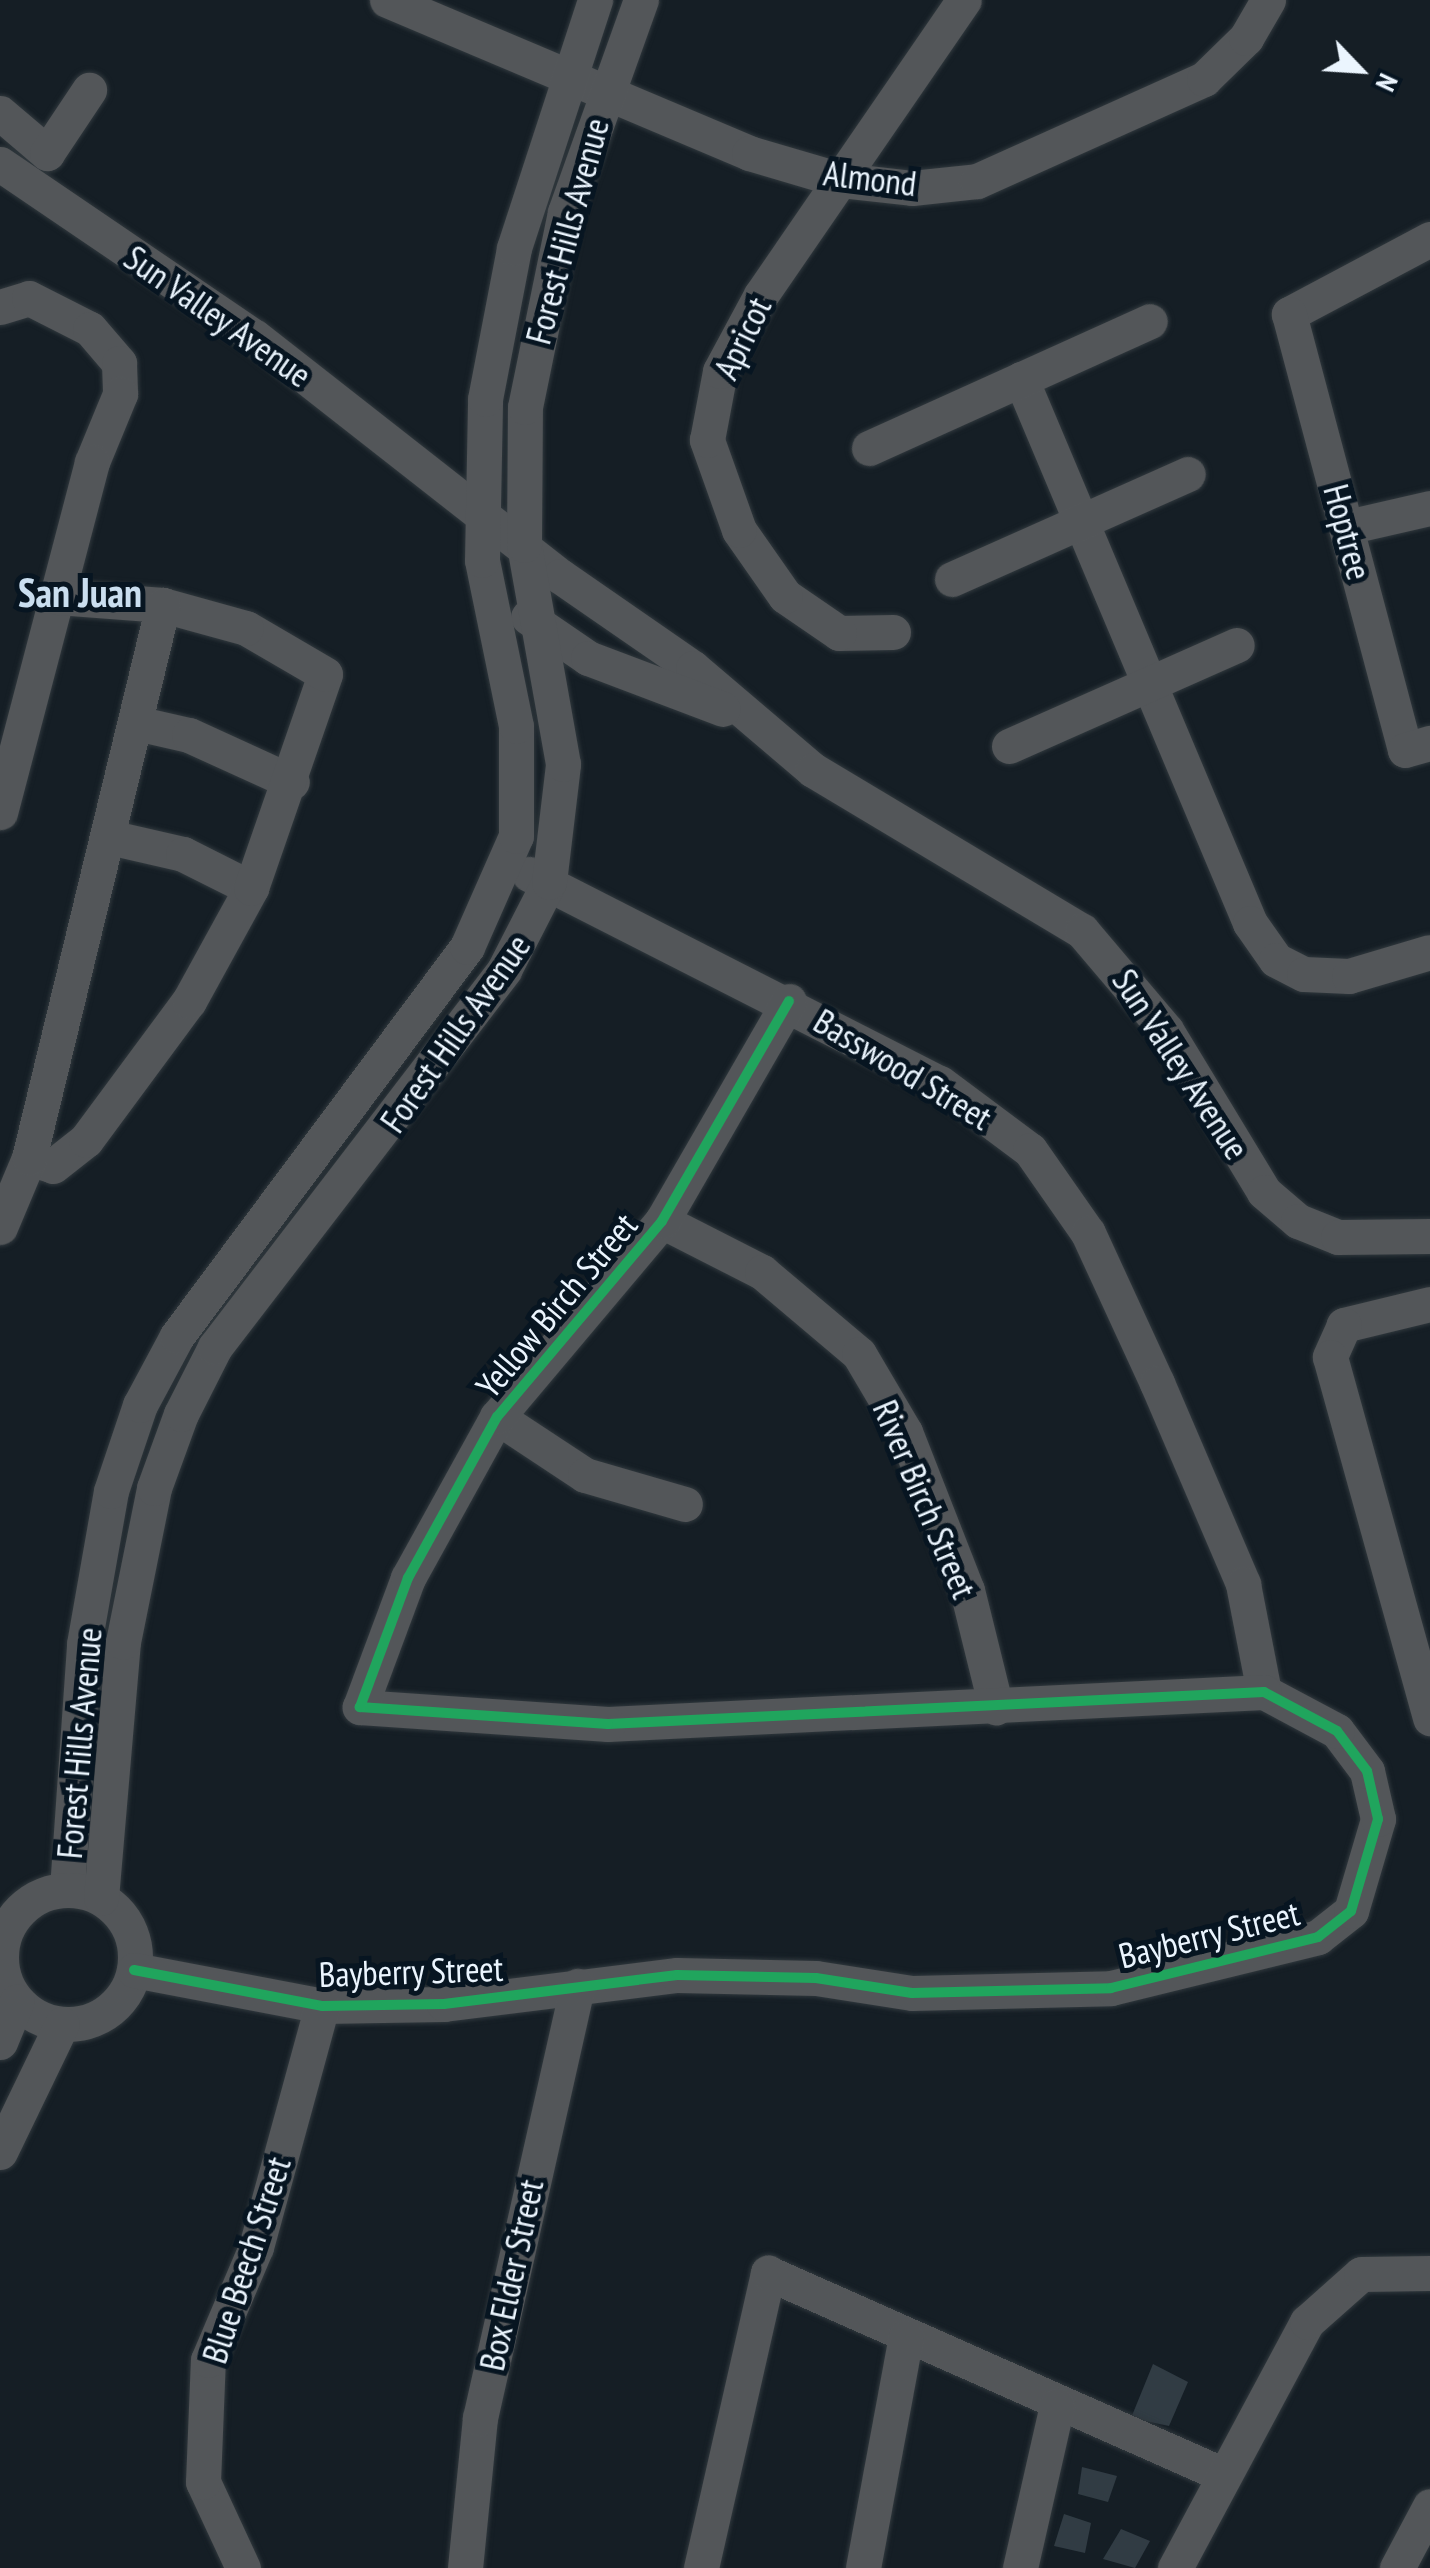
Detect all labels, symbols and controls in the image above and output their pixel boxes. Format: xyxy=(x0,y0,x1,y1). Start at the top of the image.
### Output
north arrow xyxy=(1310,20,1410,120)
text: N xyxy=(1368,68,1408,98)
street label: Forest Hills Avenue xyxy=(517,113,617,349)
street label: Almond xyxy=(821,151,919,205)
street label: Sun Valley Avenue xyxy=(115,235,321,397)
street label: Apricot xyxy=(704,290,780,386)
street label: Hoptree xyxy=(1315,480,1381,584)
district label: San Juan xyxy=(18,568,142,616)
street label: Forest Hills Avenue xyxy=(371,926,539,1140)
street label: Sun Valley Avenue xyxy=(1103,960,1259,1168)
street label: Basswood Street xyxy=(807,1000,999,1138)
street label: Yellow Birch Street xyxy=(466,1204,646,1406)
street label: River Birch Street xyxy=(864,1394,986,1604)
street label: Forest Hills Avenue xyxy=(48,1625,110,1861)
street label: Bayberry Street xyxy=(1114,1891,1304,1977)
street label: Bayberry Street xyxy=(318,1947,504,1995)
street label: Blue Beech Street xyxy=(193,2152,299,2368)
street label: Box Elder Street xyxy=(470,2175,552,2375)

